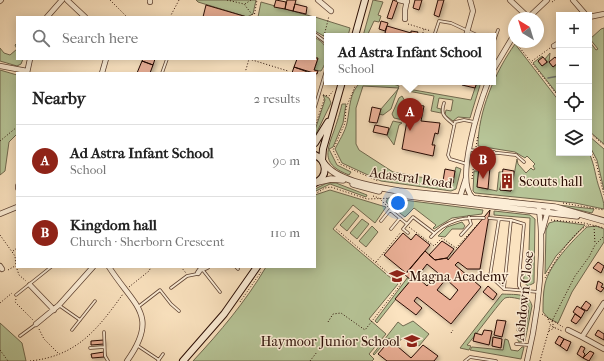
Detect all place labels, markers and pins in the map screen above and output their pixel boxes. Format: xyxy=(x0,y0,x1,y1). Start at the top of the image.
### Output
pin: A xyxy=(397,98,423,131)
pin: B xyxy=(470,146,496,179)
building icon: Scouts hall xyxy=(498,172,516,190)
place label: Scouts hall xyxy=(519,173,583,190)
school or university icon: Magna Academy xyxy=(388,267,406,285)
place label: Magna Academy xyxy=(409,268,509,285)
school or university icon: Haymoor Junior School xyxy=(403,332,421,350)
place label: Haymoor Junior School xyxy=(260,333,400,350)

